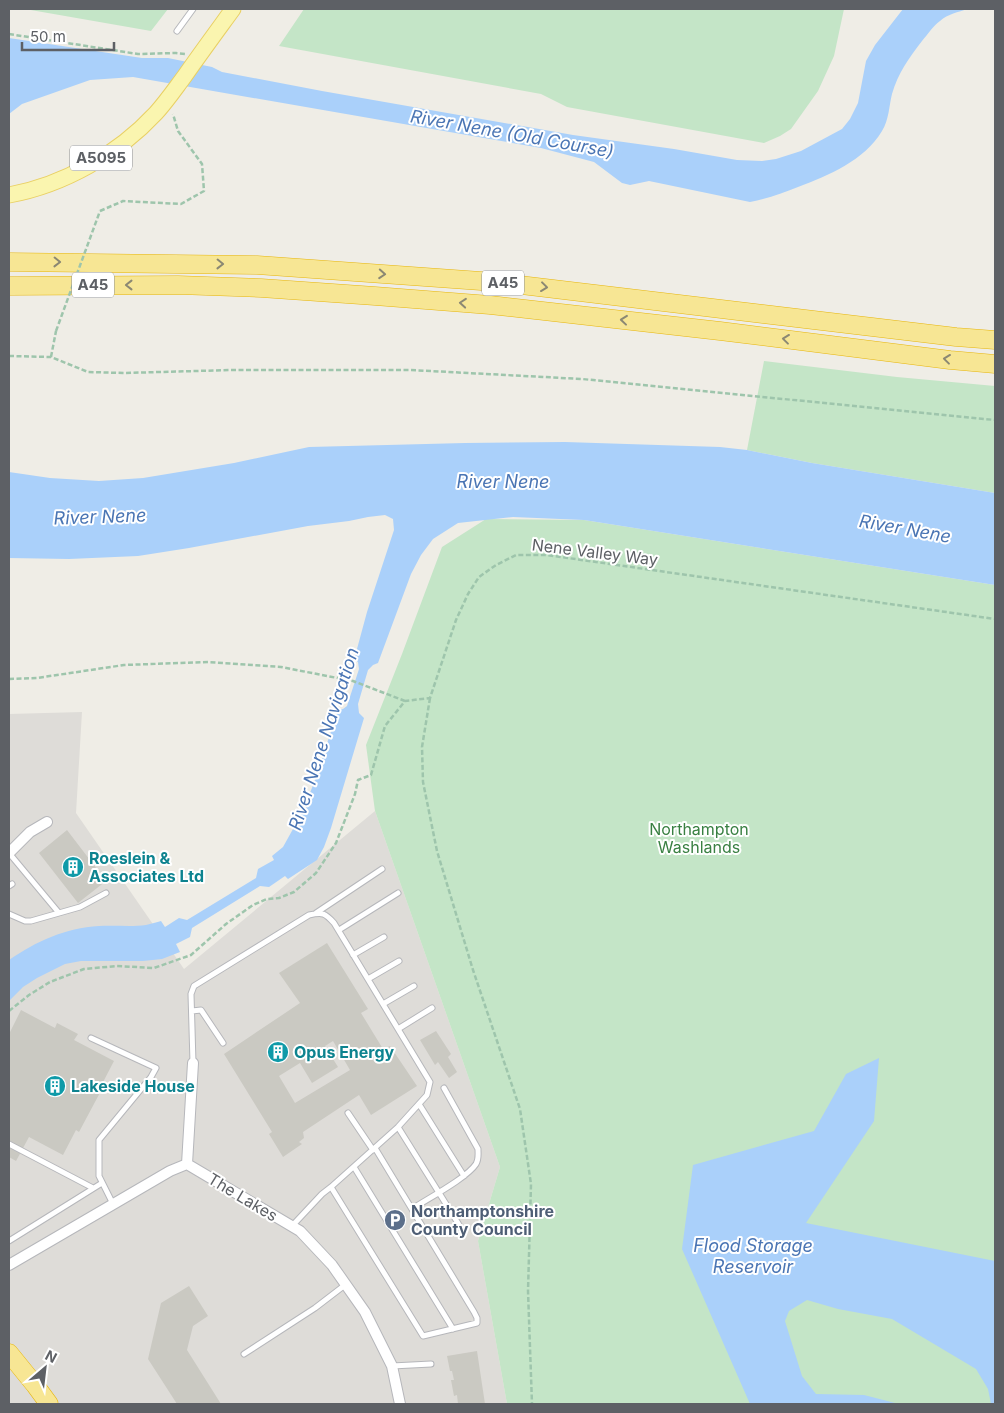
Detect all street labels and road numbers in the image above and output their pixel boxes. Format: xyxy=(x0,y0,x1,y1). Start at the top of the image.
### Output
road number: A5095 xyxy=(70,146,132,170)
road number: A45 xyxy=(482,270,524,296)
road number: A45 xyxy=(72,272,114,298)
street label: Nene Valley Way xyxy=(531,534,659,570)
street label: The Lakes xyxy=(204,1168,282,1226)

